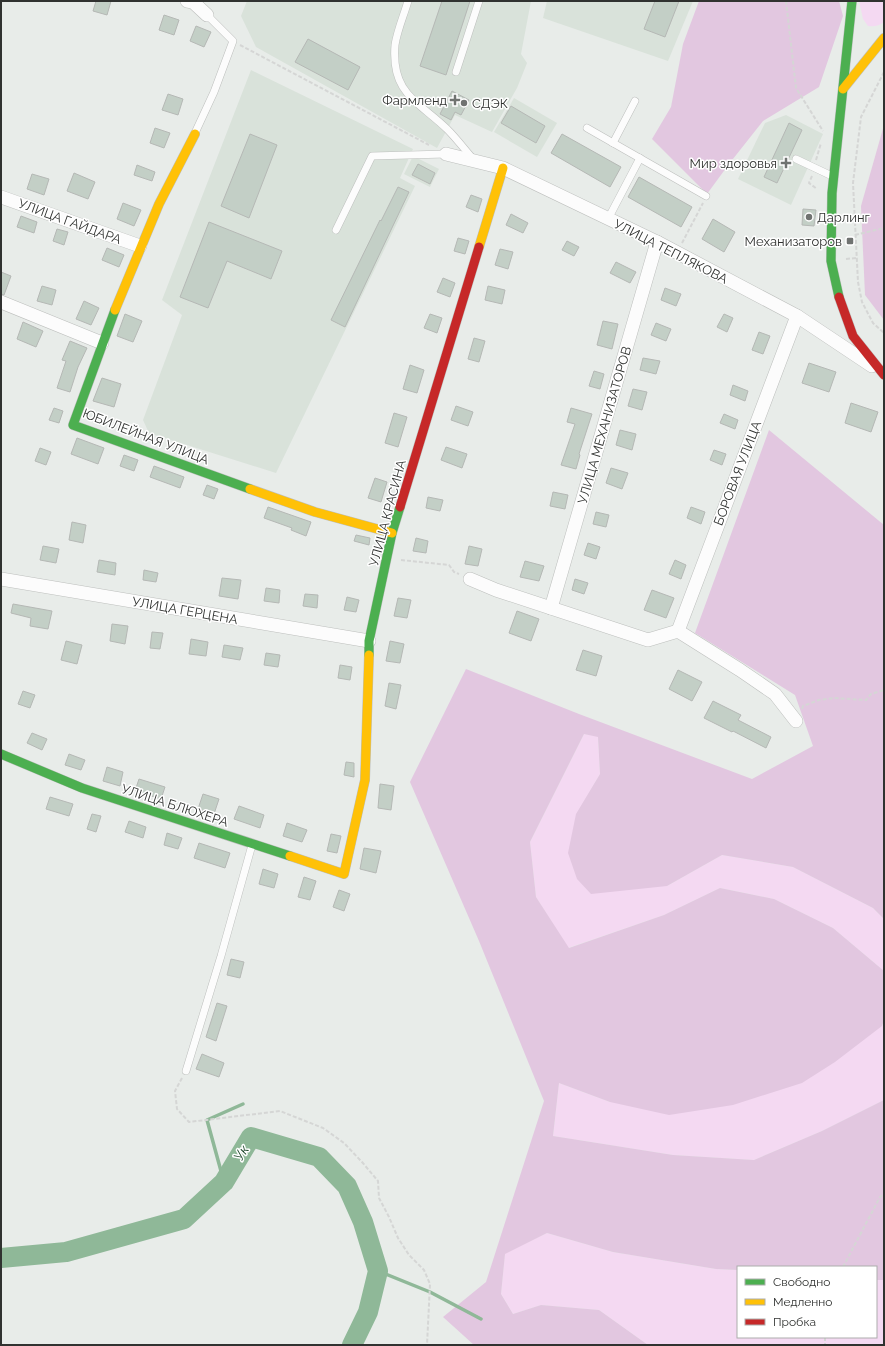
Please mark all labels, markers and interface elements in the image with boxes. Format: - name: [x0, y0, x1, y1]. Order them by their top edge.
- place label: Фармленд: [382, 93, 447, 108]
- marker: Фармленд: [450, 95, 460, 105]
- place label: СДЭК: [472, 96, 508, 111]
- marker: СДЭК: [459, 98, 469, 108]
- place label: Мир здоровья: [690, 156, 777, 171]
- marker: Мир здоровья: [780, 157, 792, 169]
- street label: УЛИЦА ГАЙДАРА: [16, 196, 124, 247]
- place label: Дарлинг: [817, 210, 870, 225]
- marker: Дарлинг: [804, 212, 814, 222]
- street label: УЛИЦА ТЕПЛЯКОВА: [611, 216, 730, 287]
- place label: Механизаторов: [745, 234, 842, 249]
- marker: Механизаторов: [845, 236, 855, 246]
- street label: УЛИЦА МЕХАНИЗАТОРОВ: [575, 344, 634, 506]
- street label: ЮБИЛЕЙНАЯ УЛИЦА: [81, 405, 211, 468]
- street label: БОРОВАЯ УЛИЦА: [711, 419, 764, 527]
- street label: УЛИЦА КРАСИНА: [366, 458, 409, 568]
- street label: УЛИЦА ГЕРЦЕНА: [131, 594, 239, 627]
- street label: УЛИЦА БЛЮХЕРА: [119, 781, 230, 830]
- water label: Ук: [230, 1142, 252, 1164]
- legend: [737, 1266, 877, 1338]
- text: Свободно: [773, 1275, 830, 1289]
- text: Медленно: [773, 1295, 832, 1309]
- text: Пробка: [773, 1315, 816, 1329]

